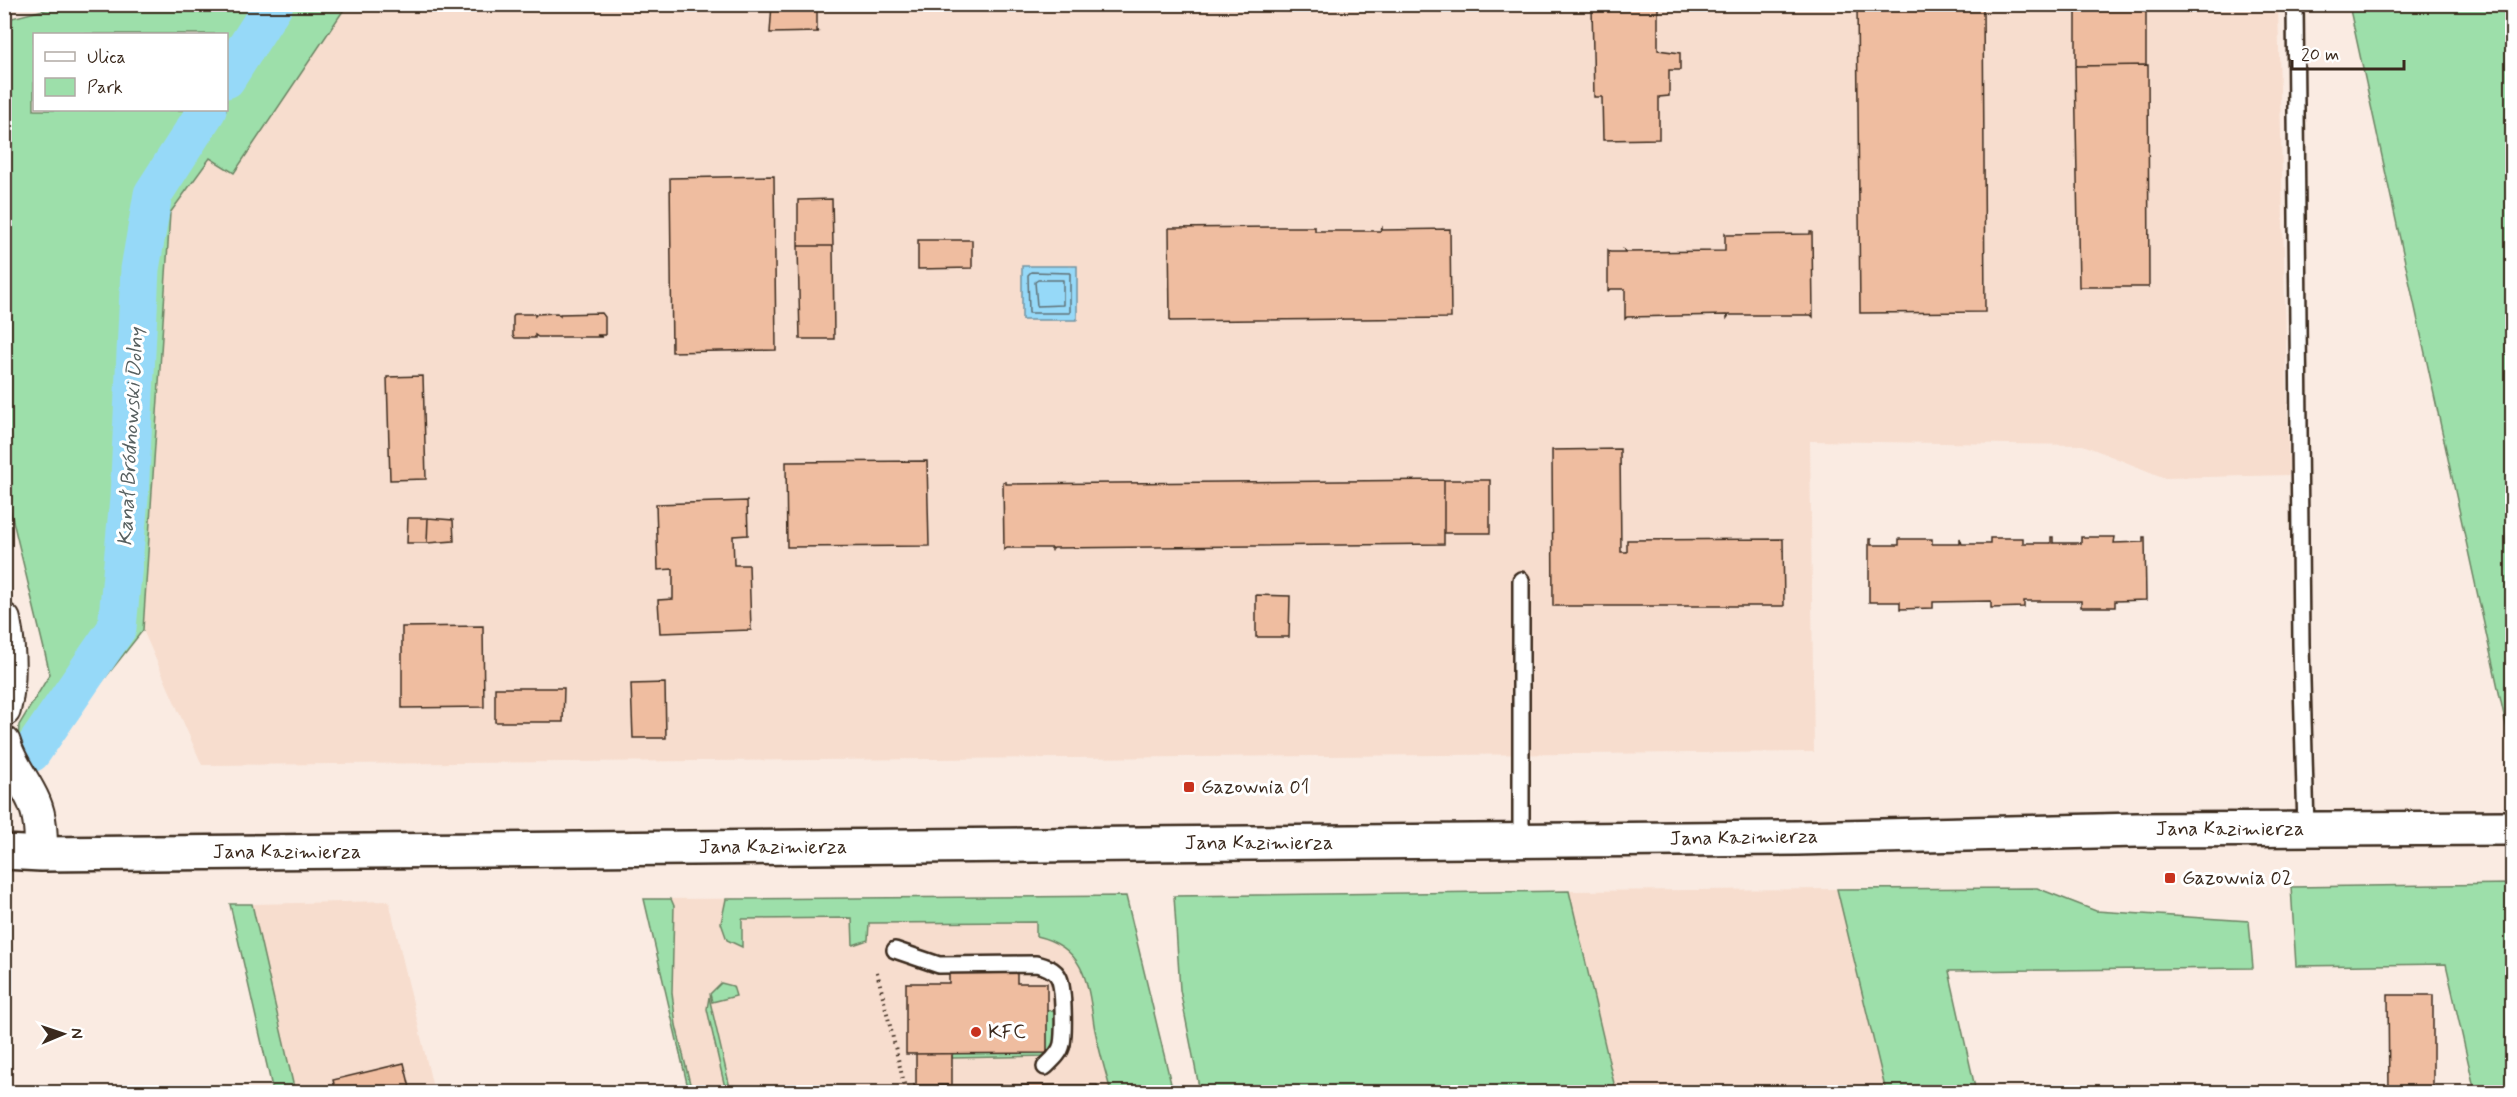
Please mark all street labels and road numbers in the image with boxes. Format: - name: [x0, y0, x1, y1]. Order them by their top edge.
- street label: Jana Kazimierza: [2156, 816, 2304, 843]
- street label: Jana Kazimierza: [1670, 823, 1818, 853]
- street label: Jana Kazimierza: [1185, 830, 1333, 857]
- street label: Jana Kazimierza: [699, 834, 847, 861]
- street label: Jana Kazimierza: [213, 839, 361, 866]

